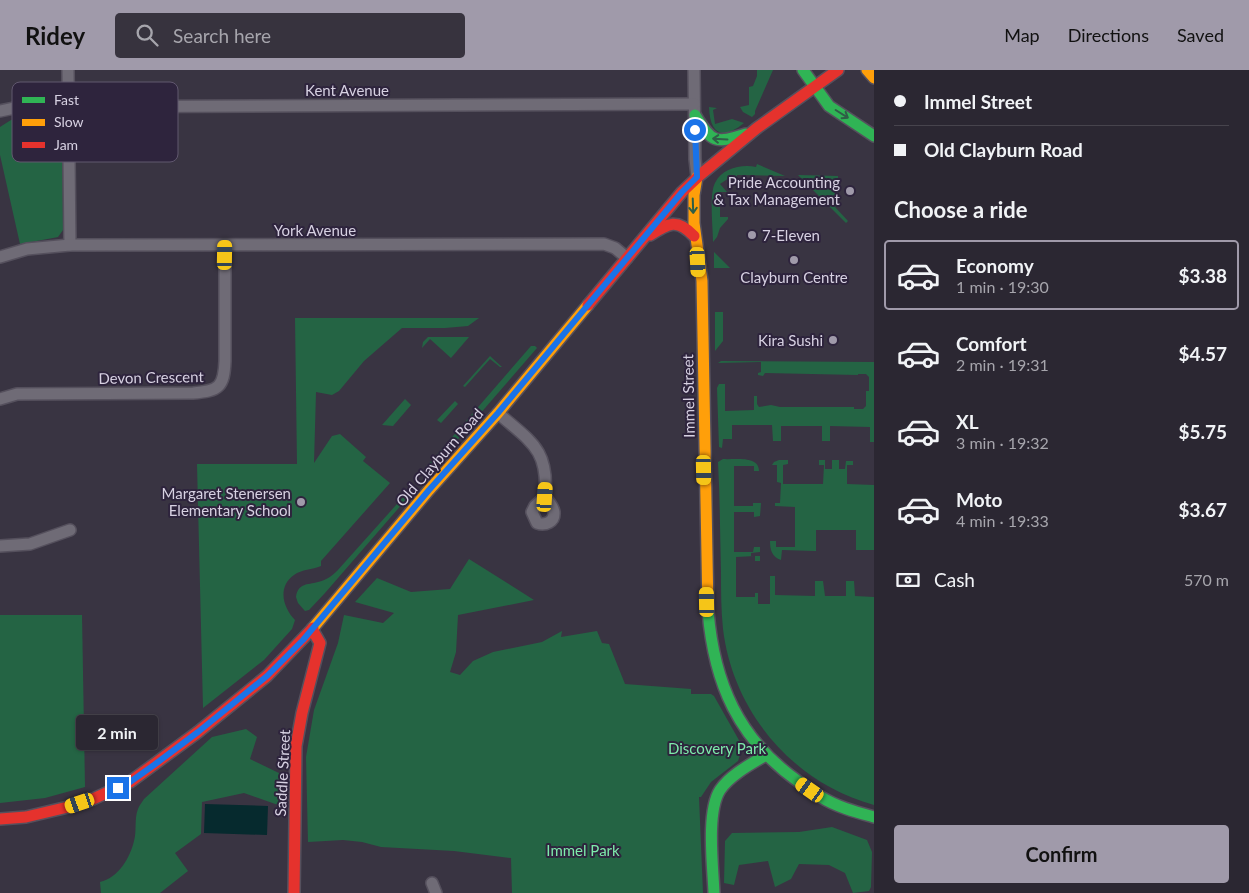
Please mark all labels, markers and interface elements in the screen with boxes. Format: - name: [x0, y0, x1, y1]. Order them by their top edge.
- search box: [115, 13, 465, 58]
- text: Ridey: [25, 21, 85, 50]
- icon: search: [133, 21, 161, 49]
- text: Search here: [173, 24, 271, 47]
- text: Map: [1004, 24, 1040, 46]
- text: Directions: [1068, 24, 1149, 46]
- text: Saved: [1177, 24, 1224, 46]
- street label: Kent Avenue: [305, 81, 389, 99]
- legend: [12, 82, 178, 162]
- text: Immel Street: [924, 90, 1032, 113]
- text: Fast: [54, 91, 79, 108]
- one-way arrow: [835, 109, 849, 119]
- text: Slow: [54, 113, 84, 130]
- route start: [684, 119, 706, 141]
- one-way arrow: [712, 134, 728, 143]
- text: Jam: [54, 136, 78, 153]
- text: Old Clayburn Road: [924, 138, 1083, 161]
- place label: Pride Accounting & Tax Management: [714, 173, 841, 208]
- marker: Pride Accounting & Tax Management: [844, 185, 856, 197]
- text: Choose a ride: [894, 196, 1028, 223]
- one-way arrow: [688, 198, 698, 214]
- street label: York Avenue: [274, 221, 356, 239]
- place label: 7-Eleven: [762, 226, 820, 244]
- marker: 7-Eleven: [746, 229, 758, 241]
- car: [217, 240, 232, 270]
- car: [689, 247, 706, 277]
- icon: car: [896, 253, 941, 298]
- marker: Clayburn Centre: [788, 254, 800, 266]
- text: Economy: [956, 254, 1034, 277]
- text: $3.38: [1178, 264, 1227, 287]
- place label: Clayburn Centre: [740, 268, 848, 286]
- text: 1 min · 19:30: [956, 277, 1049, 296]
- place label: Kira Sushi: [758, 331, 823, 349]
- icon: car: [896, 331, 941, 376]
- text: Comfort: [956, 332, 1027, 355]
- marker: Kira Sushi: [827, 334, 839, 346]
- text: $4.57: [1178, 342, 1227, 365]
- street label: Immel Street: [678, 353, 698, 438]
- text: 2 min · 19:31: [956, 355, 1049, 374]
- street label: Devon Crescent: [98, 367, 204, 387]
- street label: Old Clayburn Road: [392, 404, 486, 510]
- icon: car: [896, 409, 941, 454]
- text: XL: [956, 410, 979, 433]
- text: $5.75: [1178, 420, 1227, 443]
- text: 3 min · 19:32: [956, 433, 1049, 452]
- car: [696, 455, 711, 485]
- car: [536, 482, 553, 512]
- place label: Margaret Stenersen Elementary School: [162, 484, 291, 519]
- icon: car: [896, 487, 941, 532]
- text: Moto: [956, 488, 1002, 511]
- marker: Margaret Stenersen Elementary School: [295, 496, 307, 508]
- text: $3.67: [1178, 498, 1227, 521]
- text: 4 min · 19:33: [956, 511, 1049, 530]
- icon: cash: [894, 566, 922, 594]
- text: Cash: [934, 568, 975, 591]
- text: 570 m: [1184, 570, 1229, 589]
- car: [699, 587, 714, 617]
- callout: 2 min: [77, 716, 159, 750]
- text: 2 min: [97, 723, 137, 742]
- street label: Saddle Street: [271, 728, 293, 817]
- park label: Discovery Park: [668, 739, 766, 757]
- car: [793, 775, 826, 805]
- route end: [107, 777, 129, 799]
- car: [63, 791, 96, 815]
- button: Confirm: [894, 825, 1229, 883]
- park label: Immel Park: [546, 841, 620, 859]

